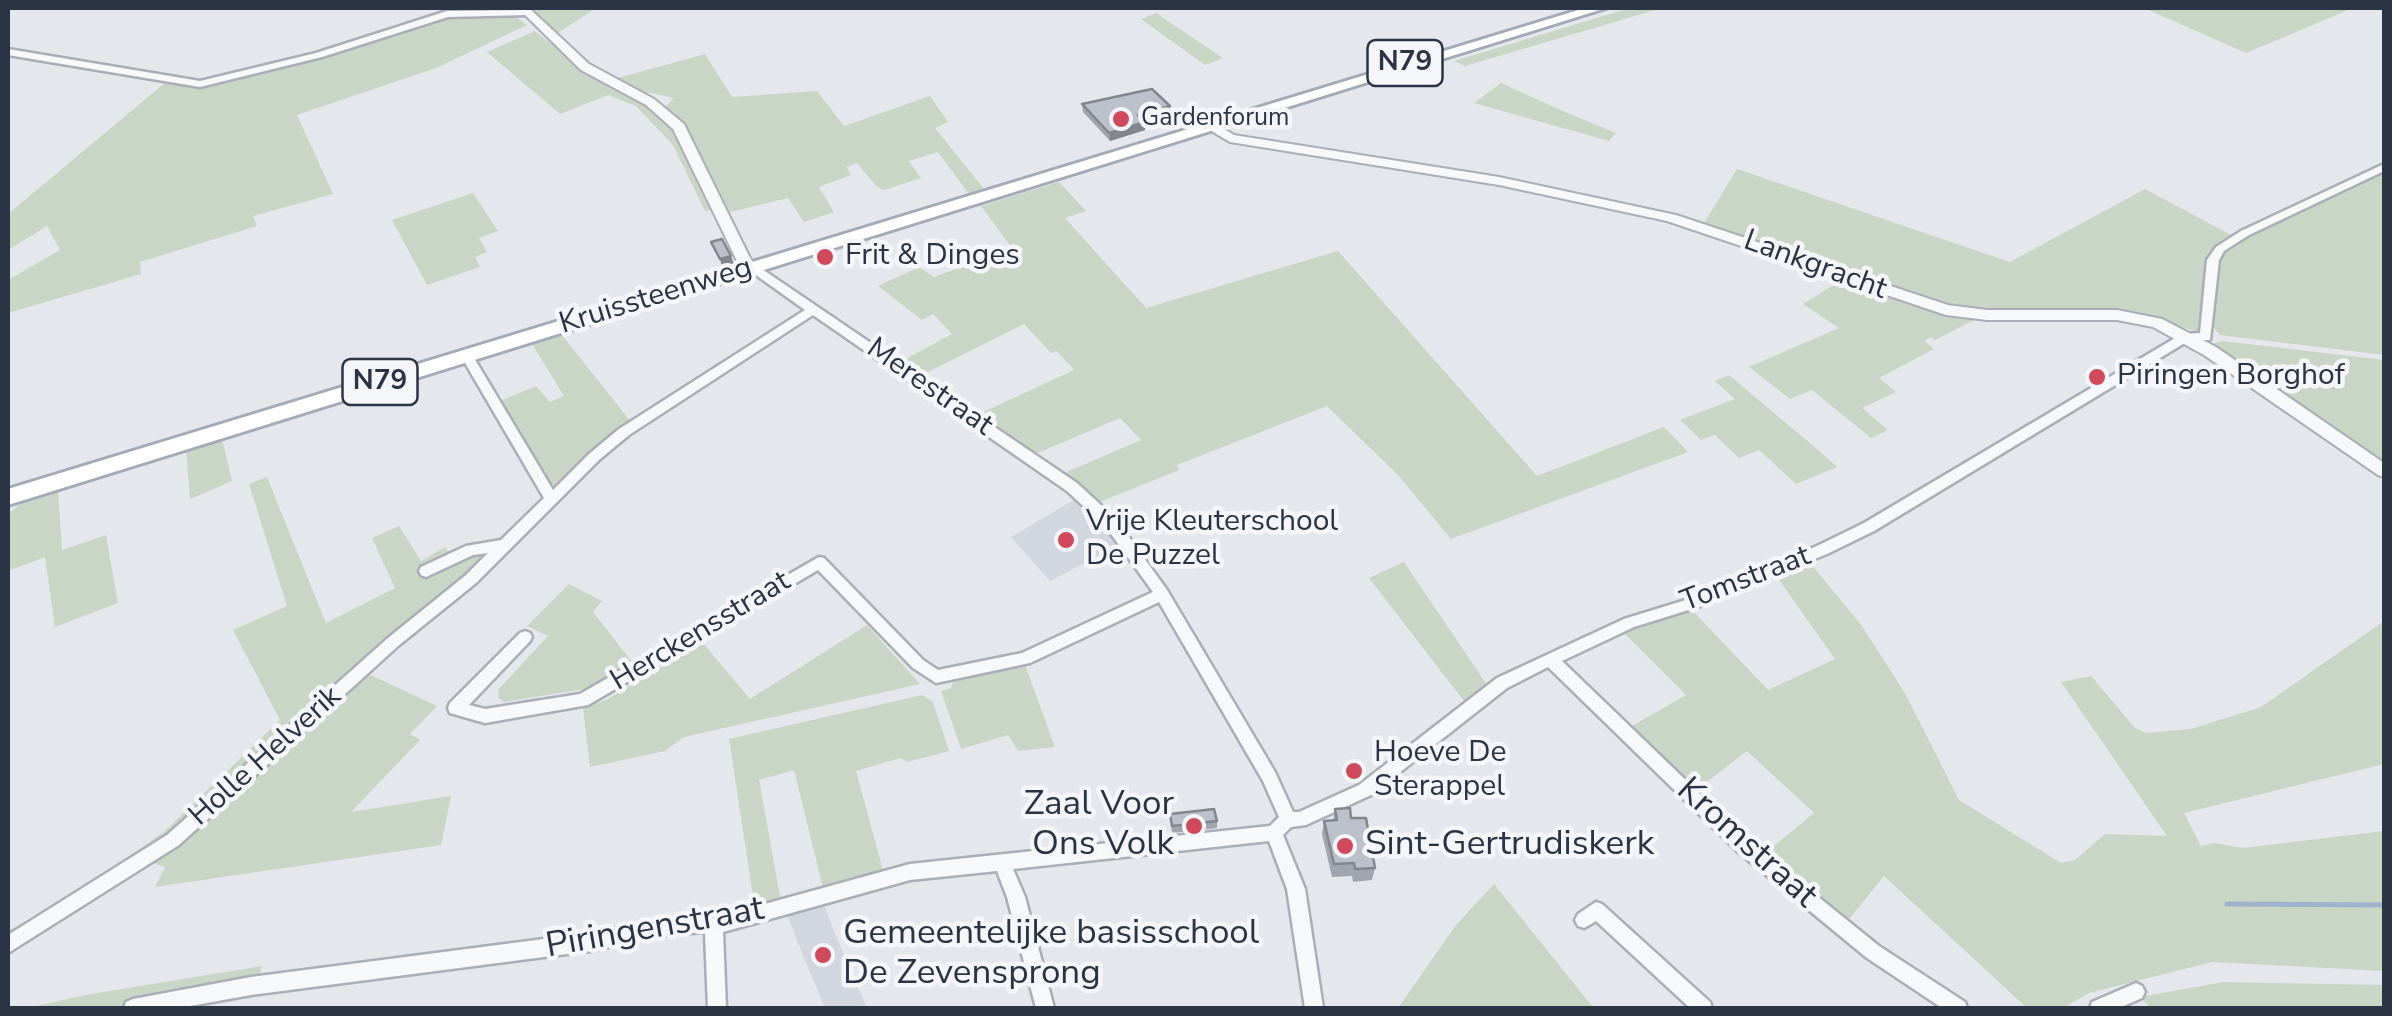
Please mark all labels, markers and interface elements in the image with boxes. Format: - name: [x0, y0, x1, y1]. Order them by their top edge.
- road number: N79: [1368, 40, 1442, 86]
- place label: Gardenforum: [1141, 104, 1290, 134]
- marker: Gardenforum: [1110, 108, 1132, 130]
- street label: Lankgracht: [1739, 224, 1891, 308]
- place label: Frit & Dinges: [845, 239, 1020, 275]
- marker: Frit & Dinges: [814, 246, 836, 268]
- street label: Kruissteenweg: [555, 251, 757, 343]
- street label: Merestraat: [859, 331, 999, 445]
- road number: N79: [342, 359, 418, 405]
- place label: Piringen Borghof: [2117, 359, 2345, 395]
- marker: Piringen Borghof: [2086, 366, 2108, 388]
- place label: Vrije Kleuterschool De Puzzel: [1086, 505, 1338, 576]
- marker: Vrije Kleuterschool De Puzzel: [1055, 529, 1077, 551]
- street label: Tomstraat: [1676, 539, 1816, 621]
- street label: Herckensstraat: [605, 564, 797, 700]
- street label: Holle Helverik: [183, 679, 349, 835]
- place label: Hoeve De Sterappel: [1374, 736, 1506, 806]
- marker: Hoeve De Sterappel: [1343, 760, 1365, 782]
- street label: Kromstraat: [1667, 770, 1825, 918]
- place label: Zaal Voor Ons Volk: [1024, 785, 1174, 867]
- marker: Zaal Voor Ons Volk: [1183, 815, 1205, 837]
- place label: Sint-Gertrudiskerk: [1365, 825, 1654, 867]
- marker: Sint-Gertrudiskerk: [1334, 835, 1356, 857]
- street label: Piringenstraat: [543, 889, 767, 969]
- place label: Gemeentelijke basisschool De Zevensprong: [843, 914, 1259, 996]
- marker: Gemeentelijke basisschool De Zevensprong: [812, 944, 834, 966]

